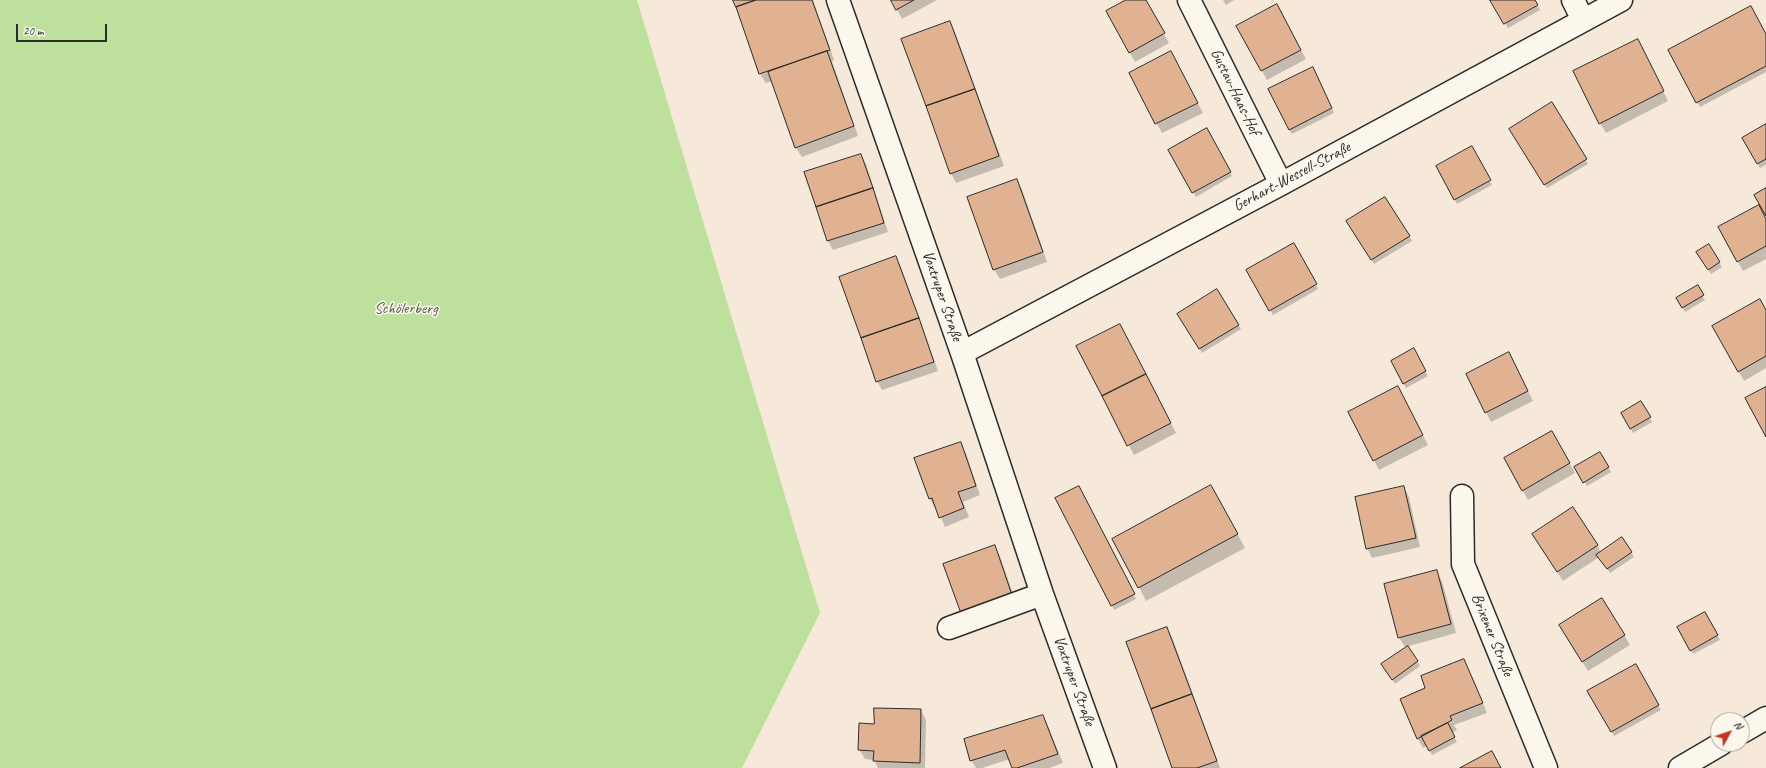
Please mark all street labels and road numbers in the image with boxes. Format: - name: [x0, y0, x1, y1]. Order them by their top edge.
- street label: Gustav-Haas-Hof: [1206, 46, 1264, 138]
- street label: Gerhart-Wessell-Straße: [1230, 138, 1354, 216]
- street label: Voxtruper Straße: [918, 248, 966, 344]
- street label: Brixener Straße: [1467, 591, 1517, 679]
- street label: Voxtruper Straße: [1049, 634, 1099, 728]

